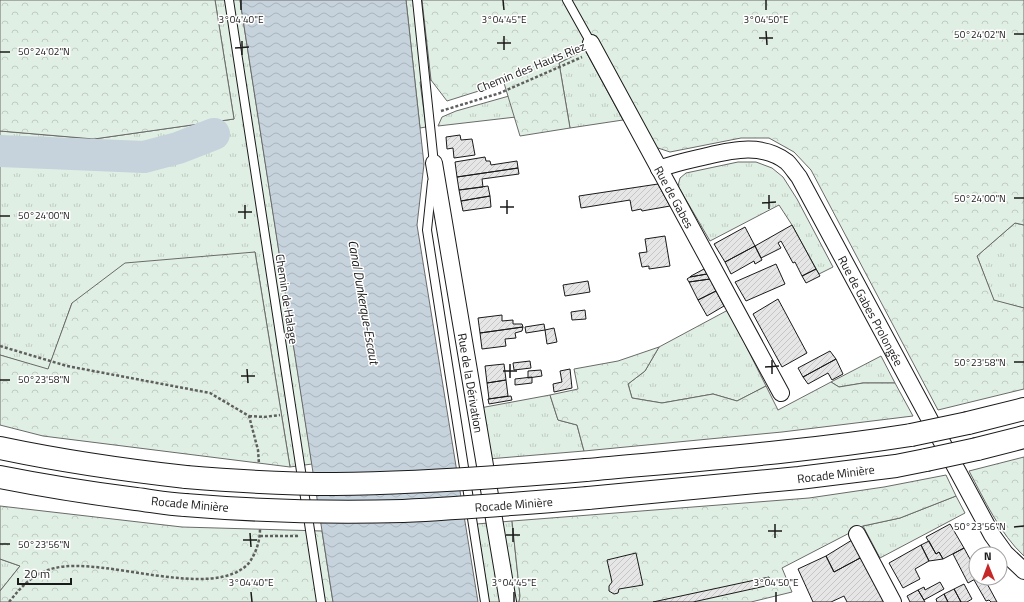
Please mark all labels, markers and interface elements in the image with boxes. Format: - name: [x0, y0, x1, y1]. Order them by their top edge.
- text: 3°04'40"E: [219, 12, 264, 27]
- text: 3°04'45"E: [482, 12, 527, 27]
- text: 3°04'50"E: [744, 12, 789, 27]
- text: 50°24'02"N: [954, 27, 1006, 42]
- street label: Chemin des Hauts Riez: [474, 36, 588, 98]
- text: 50°24'02"N: [18, 44, 70, 59]
- street label: Rue de Gabes: [650, 162, 699, 232]
- text: 50°24'00"N: [954, 191, 1006, 206]
- text: 50°24'00"N: [18, 208, 70, 223]
- water label: Canal Dunkerque-Escaut: [343, 238, 385, 367]
- street label: Rue de Gabes Prolongée: [833, 252, 909, 369]
- street label: Chemin de Halage: [271, 253, 303, 345]
- street label: Rue de la Dérivation: [453, 332, 489, 434]
- text: 50°23'58"N: [954, 355, 1006, 370]
- text: 50°23'58"N: [18, 372, 70, 387]
- street label: Rocade Minière: [796, 459, 876, 488]
- street label: Rocade Minière: [150, 491, 230, 517]
- street label: Rocade Minière: [474, 491, 553, 516]
- text: 50°23'56"N: [954, 519, 1006, 534]
- text: 50°23'56"N: [18, 537, 70, 552]
- north arrow: [968, 546, 1008, 586]
- text: N: [984, 548, 992, 564]
- scale bar: [18, 560, 71, 586]
- text: 20 m: [24, 564, 50, 583]
- text: 3°04'40"E: [229, 575, 274, 590]
- text: 3°04'45"E: [492, 575, 537, 590]
- text: 3°04'50"E: [754, 575, 799, 590]

